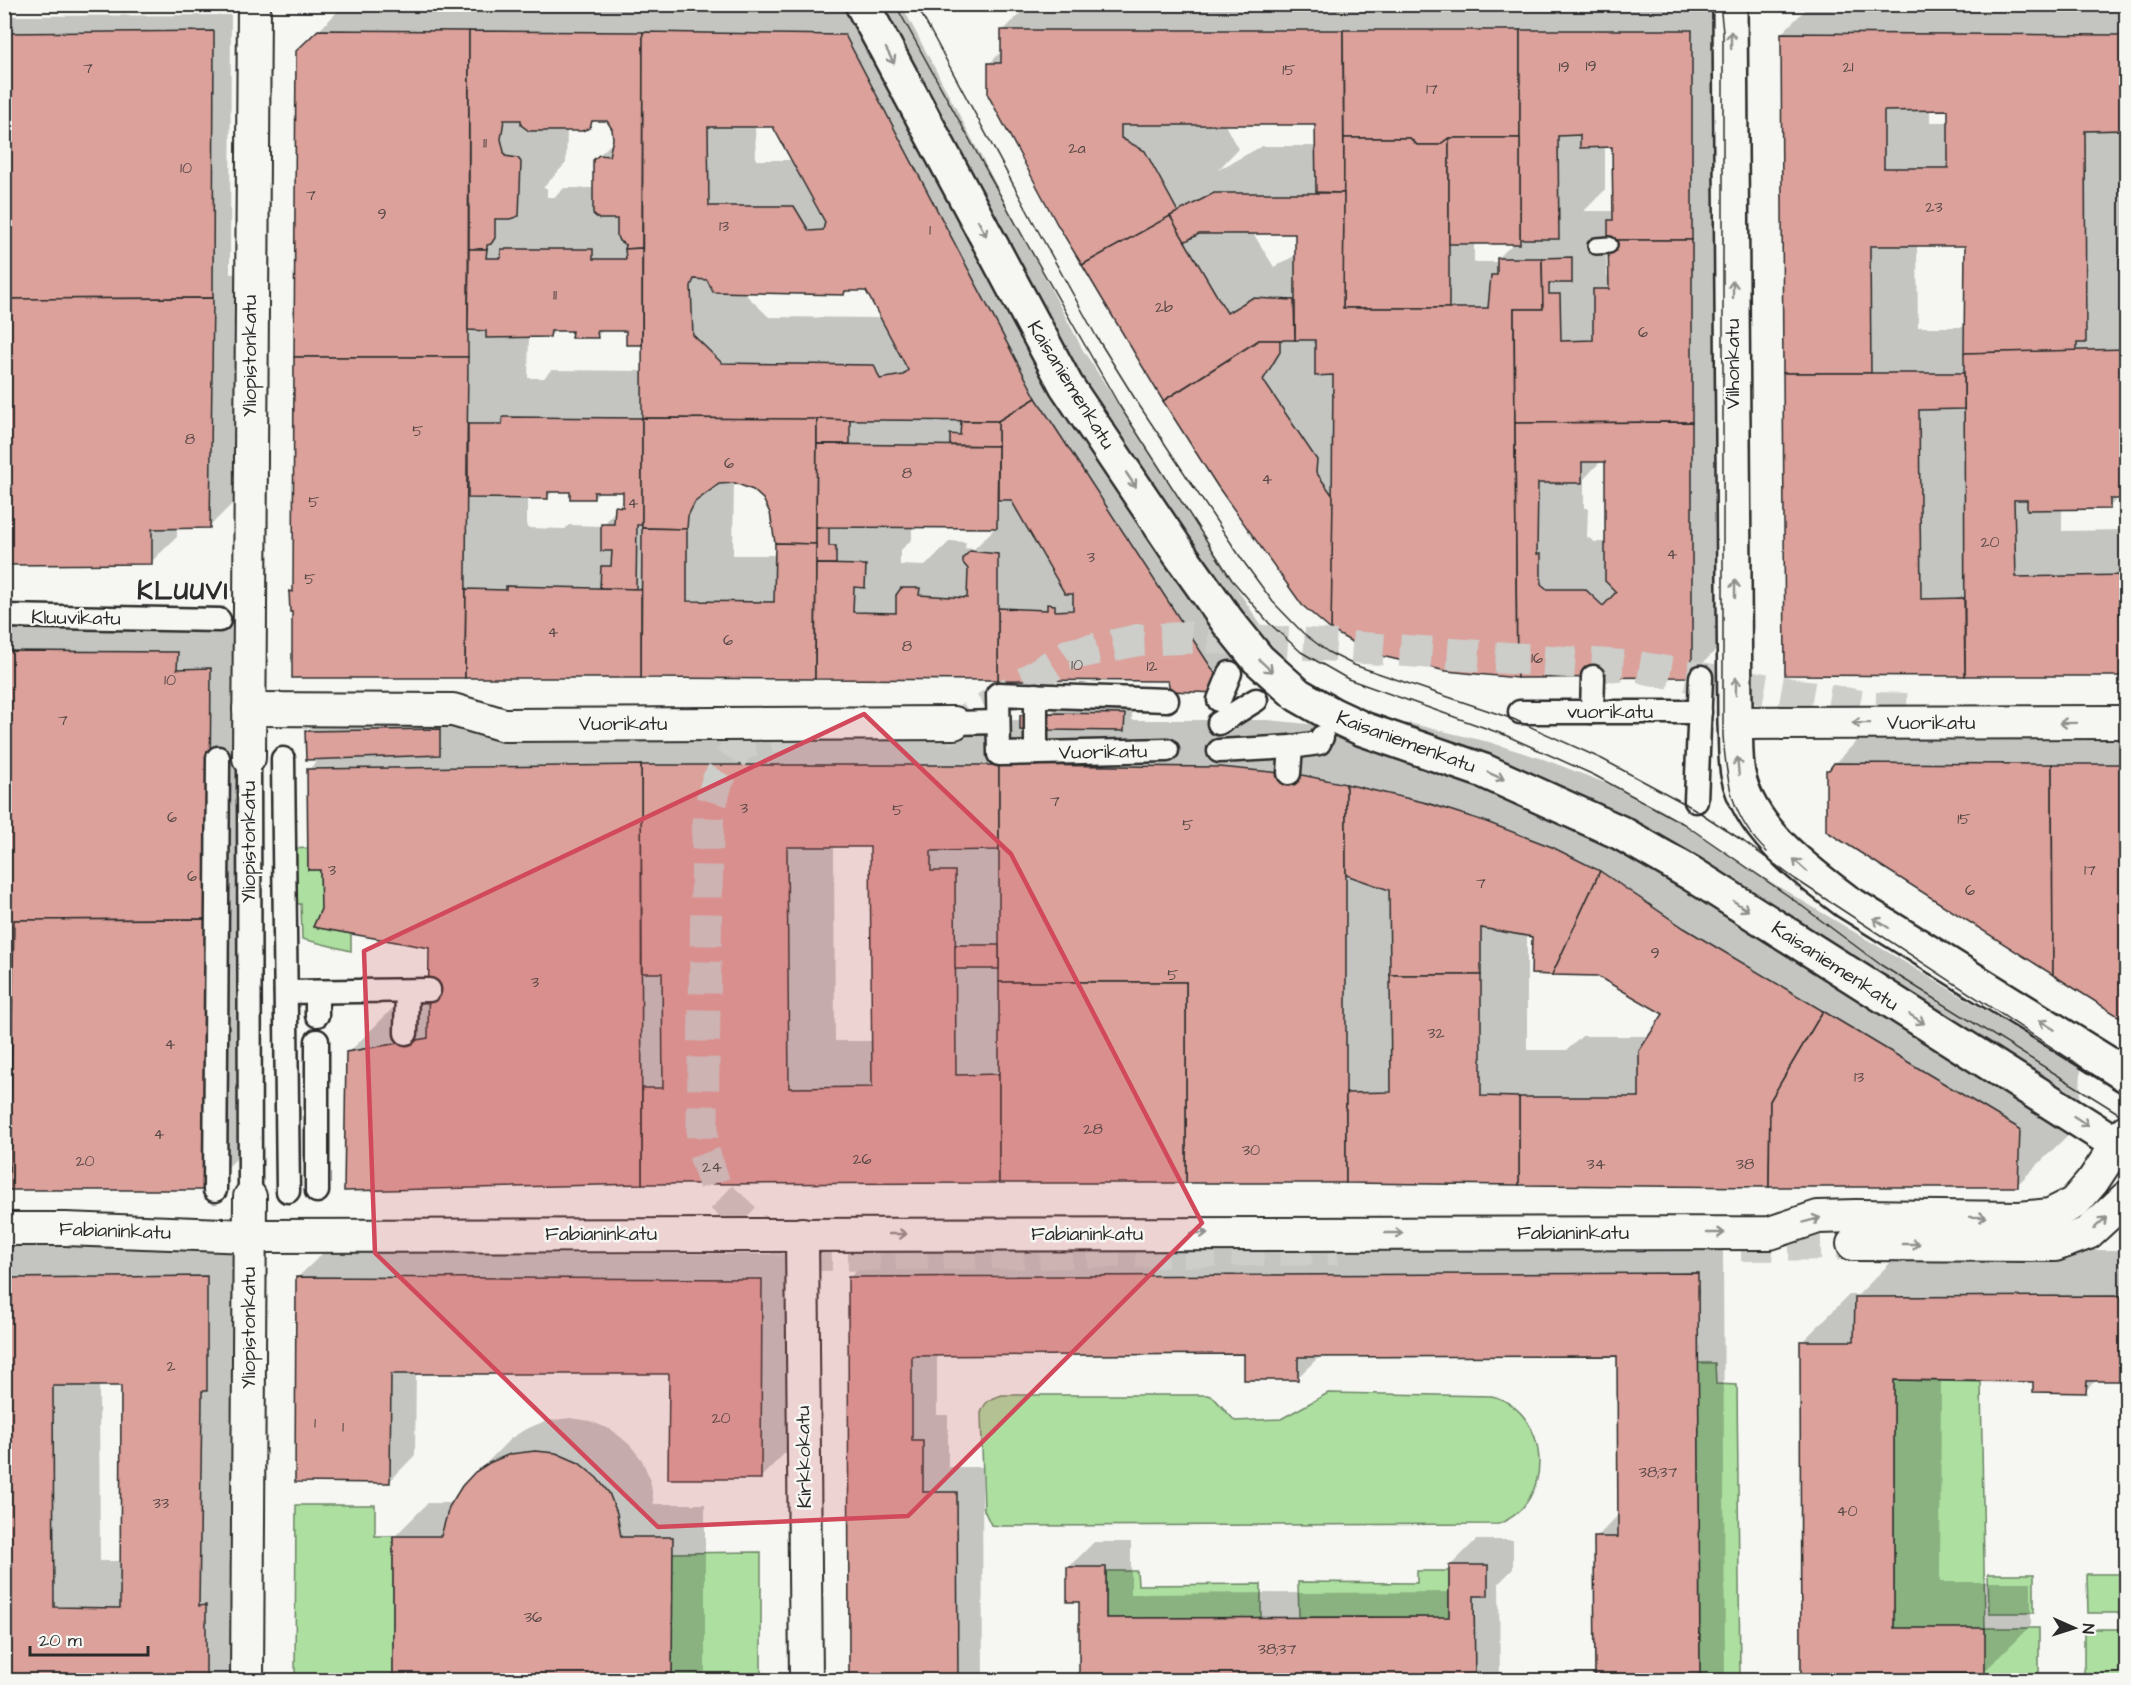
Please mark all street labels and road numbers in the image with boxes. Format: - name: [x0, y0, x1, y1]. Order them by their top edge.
- street label: Yliopistonkatu: [236, 295, 264, 417]
- street label: Kaisaniemenkatu: [1020, 315, 1122, 455]
- street label: Vilhonkatu: [1719, 319, 1747, 409]
- street label: Kluuvikatu: [31, 603, 121, 633]
- street label: vuorikatu: [1567, 698, 1653, 726]
- street label: Kaisaniemenkatu: [1332, 704, 1480, 780]
- street label: Vuorikatu: [1887, 709, 1975, 737]
- street label: Vuorikatu: [579, 710, 667, 738]
- street label: Vuorikatu: [1058, 737, 1148, 767]
- street label: Yliopistonkatu: [235, 781, 263, 903]
- street label: Kaisaniemenkatu: [1766, 914, 1904, 1018]
- street label: Fabianinkatu: [58, 1215, 172, 1247]
- street label: Fabianinkatu: [1517, 1219, 1629, 1247]
- street label: Fabianinkatu: [545, 1220, 657, 1248]
- street label: Fabianinkatu: [1031, 1220, 1143, 1248]
- street label: Yliopistonkatu: [235, 1267, 263, 1389]
- street label: Kirkkokatu: [789, 1405, 819, 1509]

